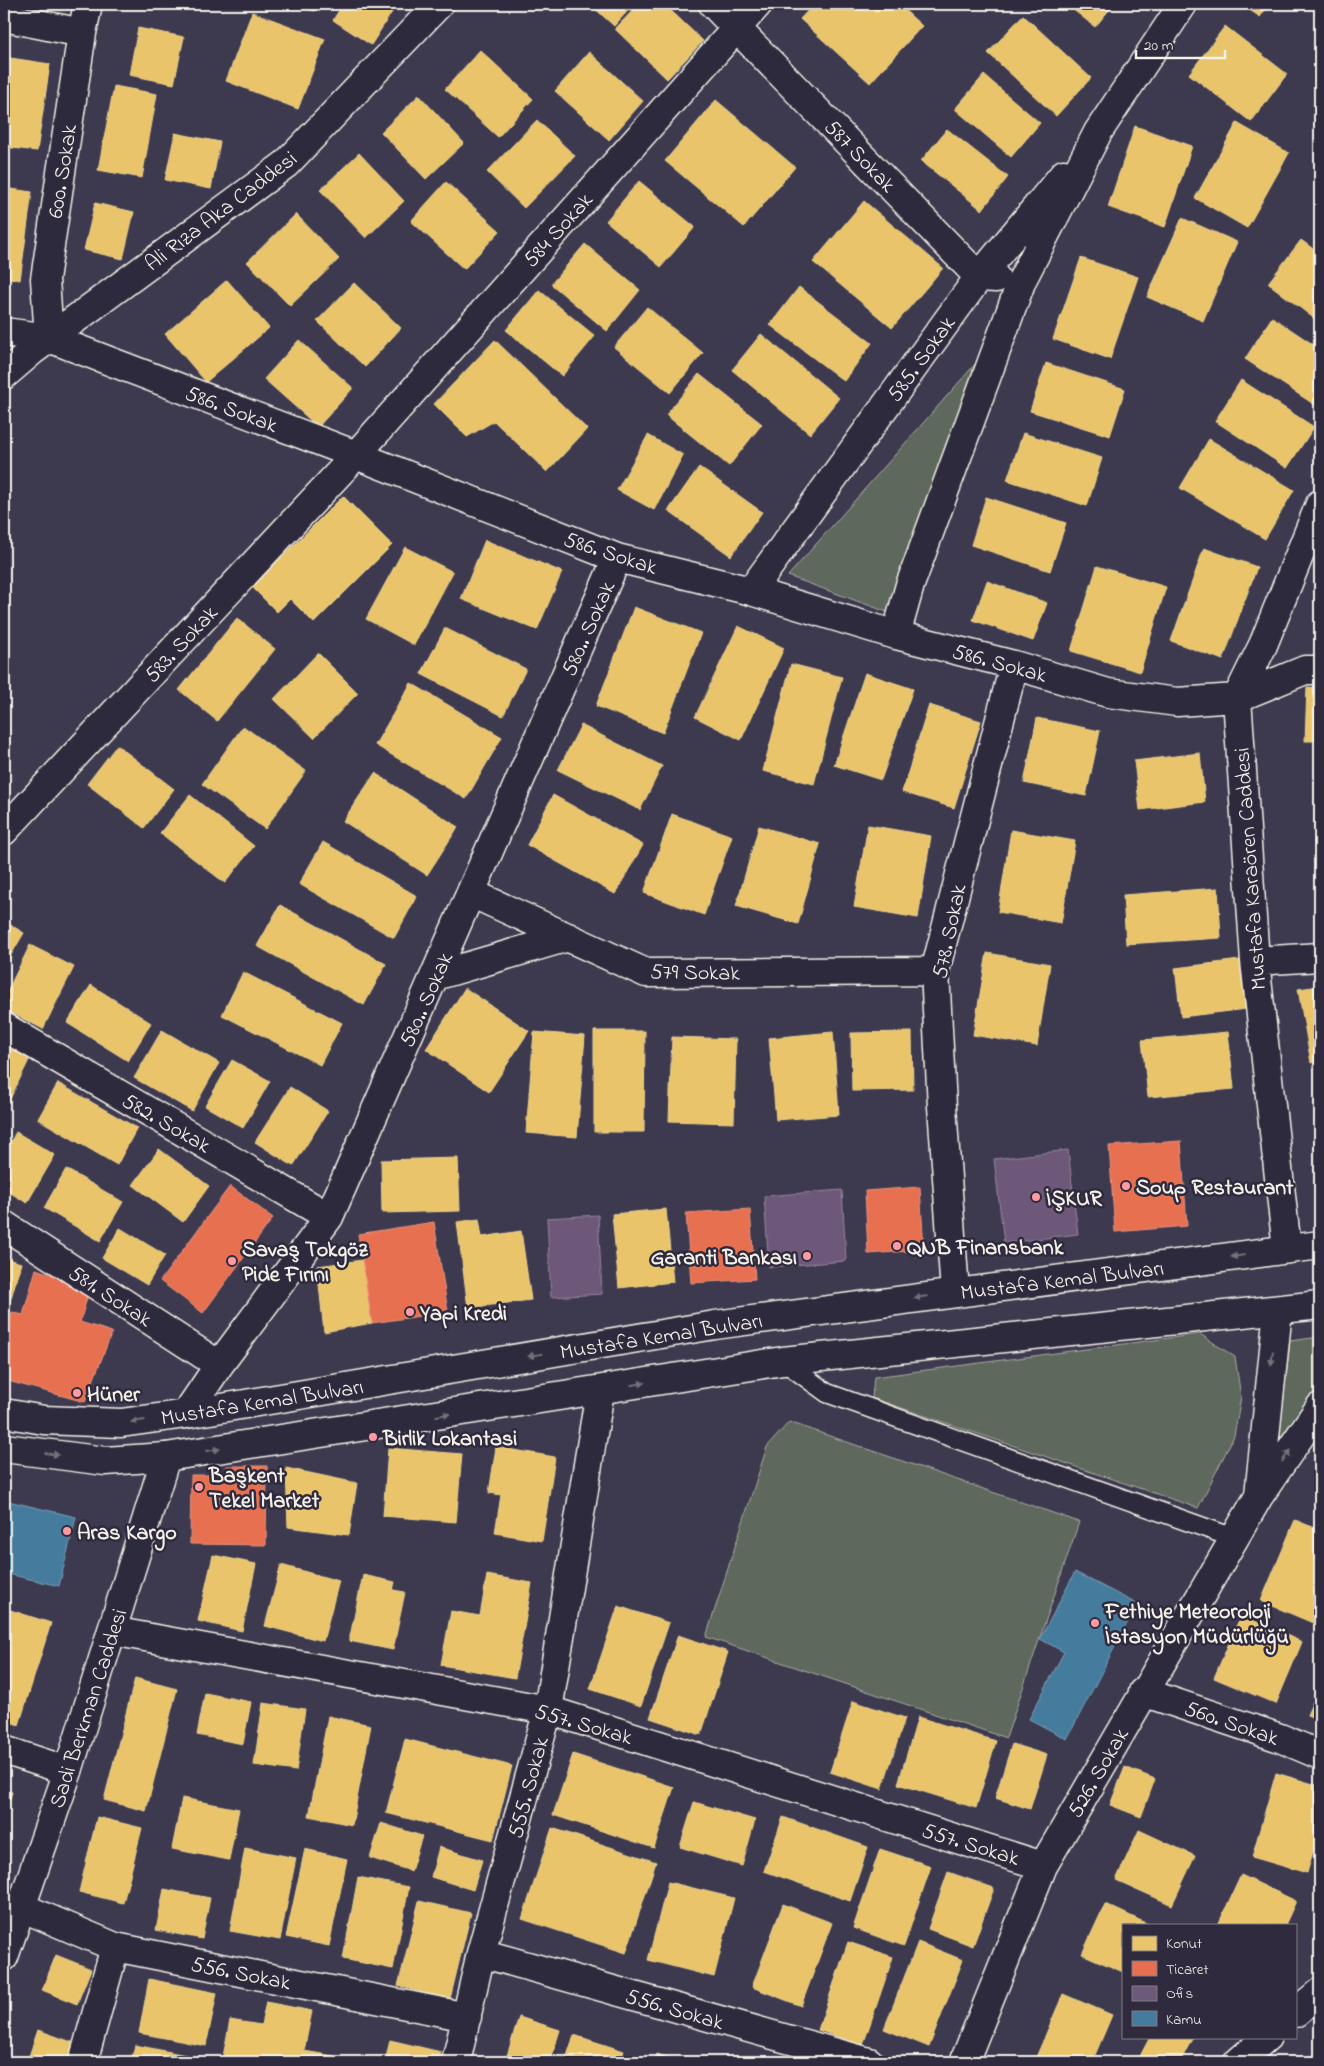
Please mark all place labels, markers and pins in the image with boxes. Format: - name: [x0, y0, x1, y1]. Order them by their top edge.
- place label: Soup Restaurant: [1136, 1173, 1294, 1205]
- marker: Soup Restaurant: [1120, 1180, 1132, 1192]
- place label: İŞKUR: [1046, 1184, 1103, 1216]
- marker: İŞKUR: [1030, 1191, 1042, 1203]
- place label: QNB Finansbank: [907, 1233, 1065, 1265]
- place label: Savaş Tokgöz Pide Fırını: [242, 1235, 369, 1292]
- marker: QNB Finansbank: [891, 1240, 903, 1252]
- place label: Garanti Bankası: [651, 1243, 797, 1275]
- marker: Garanti Bankası: [801, 1250, 813, 1262]
- marker: Savaş Tokgöz Pide Fırını: [226, 1255, 238, 1267]
- place label: Yapi Kredi: [419, 1299, 507, 1331]
- marker: Yapi Kredi: [404, 1306, 416, 1318]
- place label: Hüner: [87, 1380, 141, 1412]
- marker: Hüner: [71, 1387, 83, 1399]
- place label: Birlik Lokantasi: [382, 1424, 517, 1456]
- marker: Birlik Lokantasi: [367, 1431, 379, 1443]
- place label: Başkent Tekel Market: [208, 1461, 320, 1518]
- marker: Başkent Tekel Market: [193, 1481, 205, 1493]
- place label: Aras Kargo: [77, 1518, 177, 1551]
- marker: Aras Kargo: [61, 1525, 73, 1537]
- place label: Fethiye Meteoroloji İstasyon Müdürlüğü: [1104, 1597, 1289, 1655]
- marker: Fethiye Meteoroloji İstasyon Müdürlüğü: [1089, 1617, 1101, 1629]

